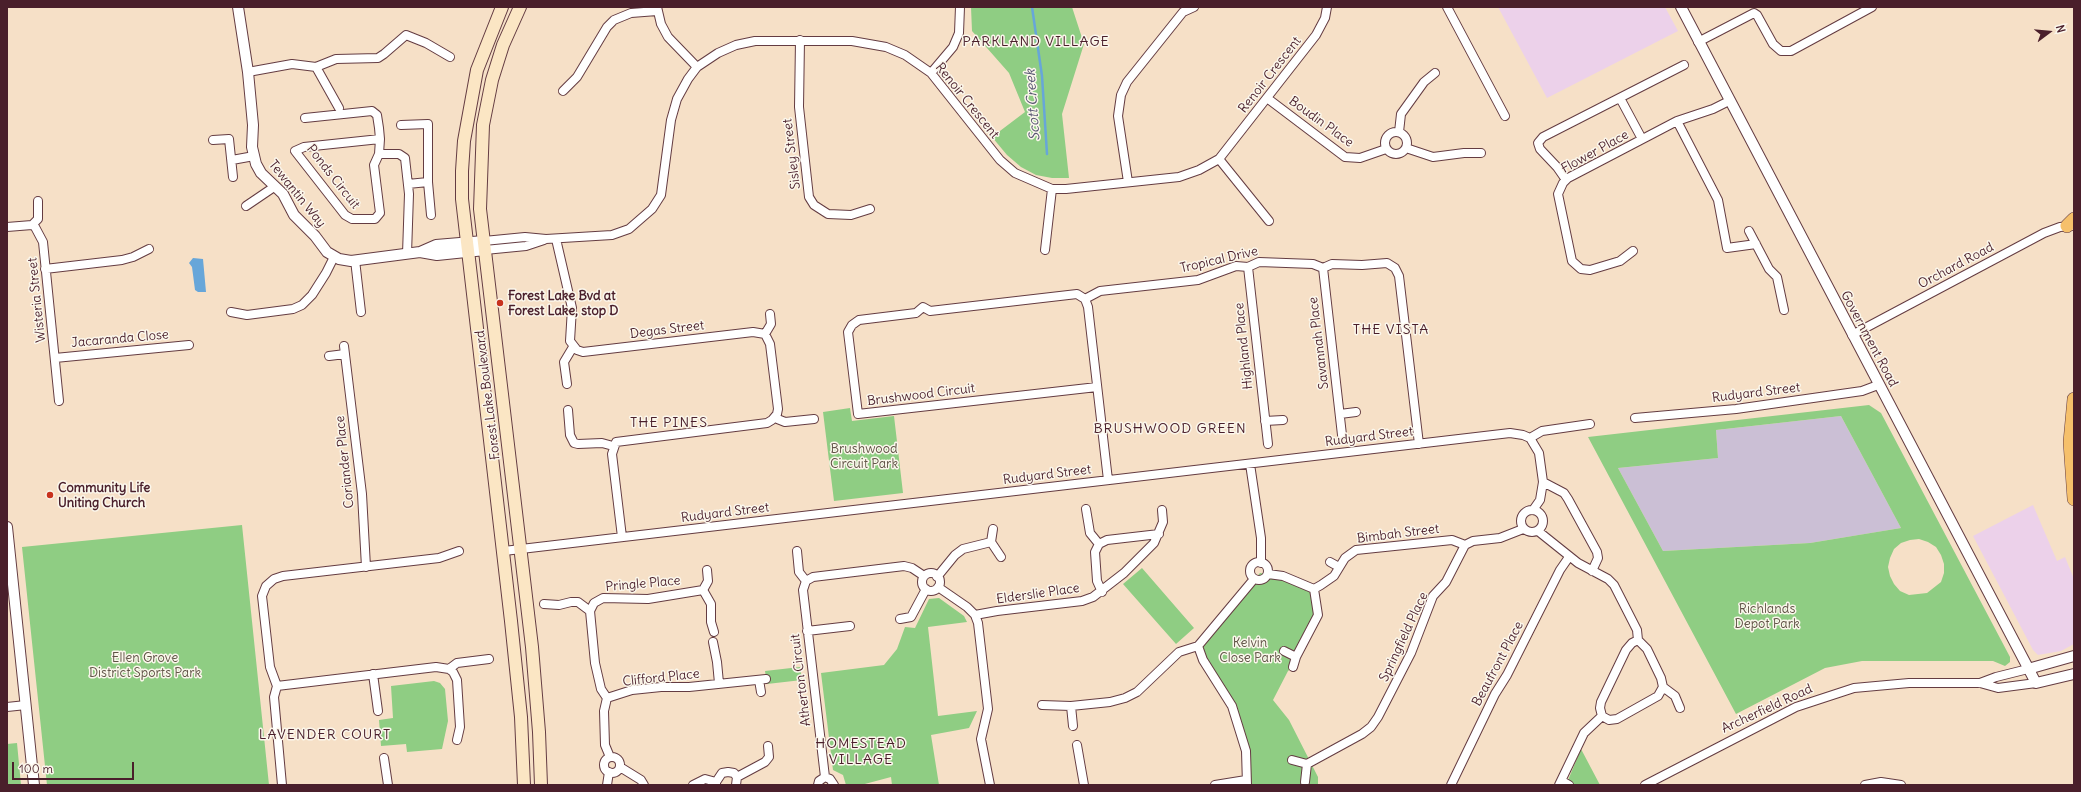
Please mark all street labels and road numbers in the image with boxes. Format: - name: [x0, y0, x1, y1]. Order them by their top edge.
- street label: Renoir Crescent: [1235, 34, 1305, 116]
- street label: Renoir Crescent: [932, 60, 1002, 142]
- street label: Boudin Place: [1286, 93, 1356, 151]
- street label: Sisley Street: [780, 118, 804, 190]
- street label: Flower Place: [1559, 127, 1631, 177]
- street label: Ponds Circuit: [303, 142, 363, 212]
- street label: Tewantin Way: [265, 157, 329, 231]
- street label: Orchard Road: [1916, 240, 1996, 292]
- street label: Tropical Drive: [1179, 243, 1259, 277]
- street label: Wisteria Street: [25, 257, 49, 343]
- street label: Government Road: [1837, 288, 1901, 390]
- street label: Savannah Place: [1306, 296, 1332, 390]
- street label: Highland Place: [1232, 302, 1256, 390]
- street label: Degas Street: [629, 318, 705, 342]
- street label: Jacaranda Close: [71, 327, 169, 351]
- street label: Forest Lake Boulevard: [472, 329, 504, 461]
- street label: Rudyard Street: [1711, 380, 1801, 406]
- street label: Brushwood Circuit: [866, 381, 976, 409]
- street label: Coriander Place: [332, 415, 358, 509]
- street label: Rudyard Street: [1324, 424, 1414, 450]
- street label: Rudyard Street: [1002, 462, 1092, 488]
- street label: Rudyard Street: [680, 500, 770, 526]
- street label: Bimbah Street: [1356, 521, 1440, 547]
- street label: Pringle Place: [605, 573, 681, 595]
- street label: Elderslie Place: [995, 580, 1081, 608]
- street label: Springfield Place: [1376, 590, 1432, 684]
- street label: Beaufront Place: [1469, 619, 1527, 709]
- street label: Atherton Circuit: [788, 633, 814, 727]
- street label: Clifford Place: [622, 666, 700, 690]
- street label: Archerfield Road: [1719, 681, 1815, 737]

